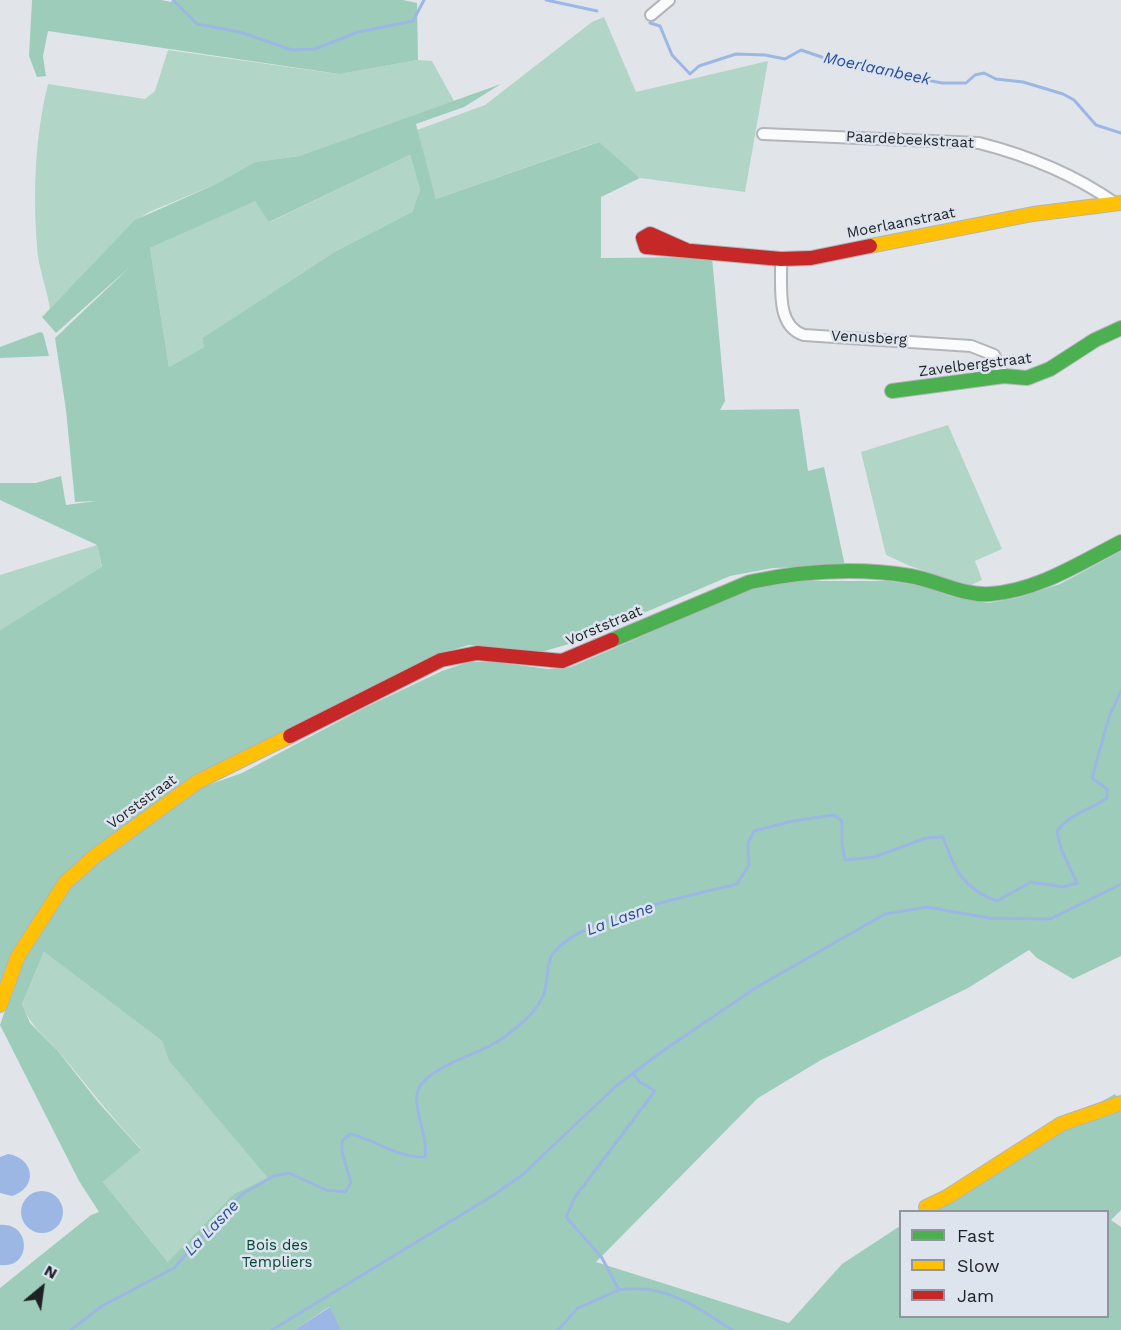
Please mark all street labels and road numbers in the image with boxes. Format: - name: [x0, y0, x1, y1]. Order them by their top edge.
- street label: Paardebeekstraat: [846, 128, 974, 152]
- street label: Moerlaanstraat: [845, 204, 957, 242]
- street label: Venusberg: [831, 327, 907, 349]
- street label: Zavelbergstraat: [918, 349, 1032, 381]
- street label: Vorststraat: [563, 602, 645, 650]
- street label: Vorststraat: [104, 771, 180, 833]

